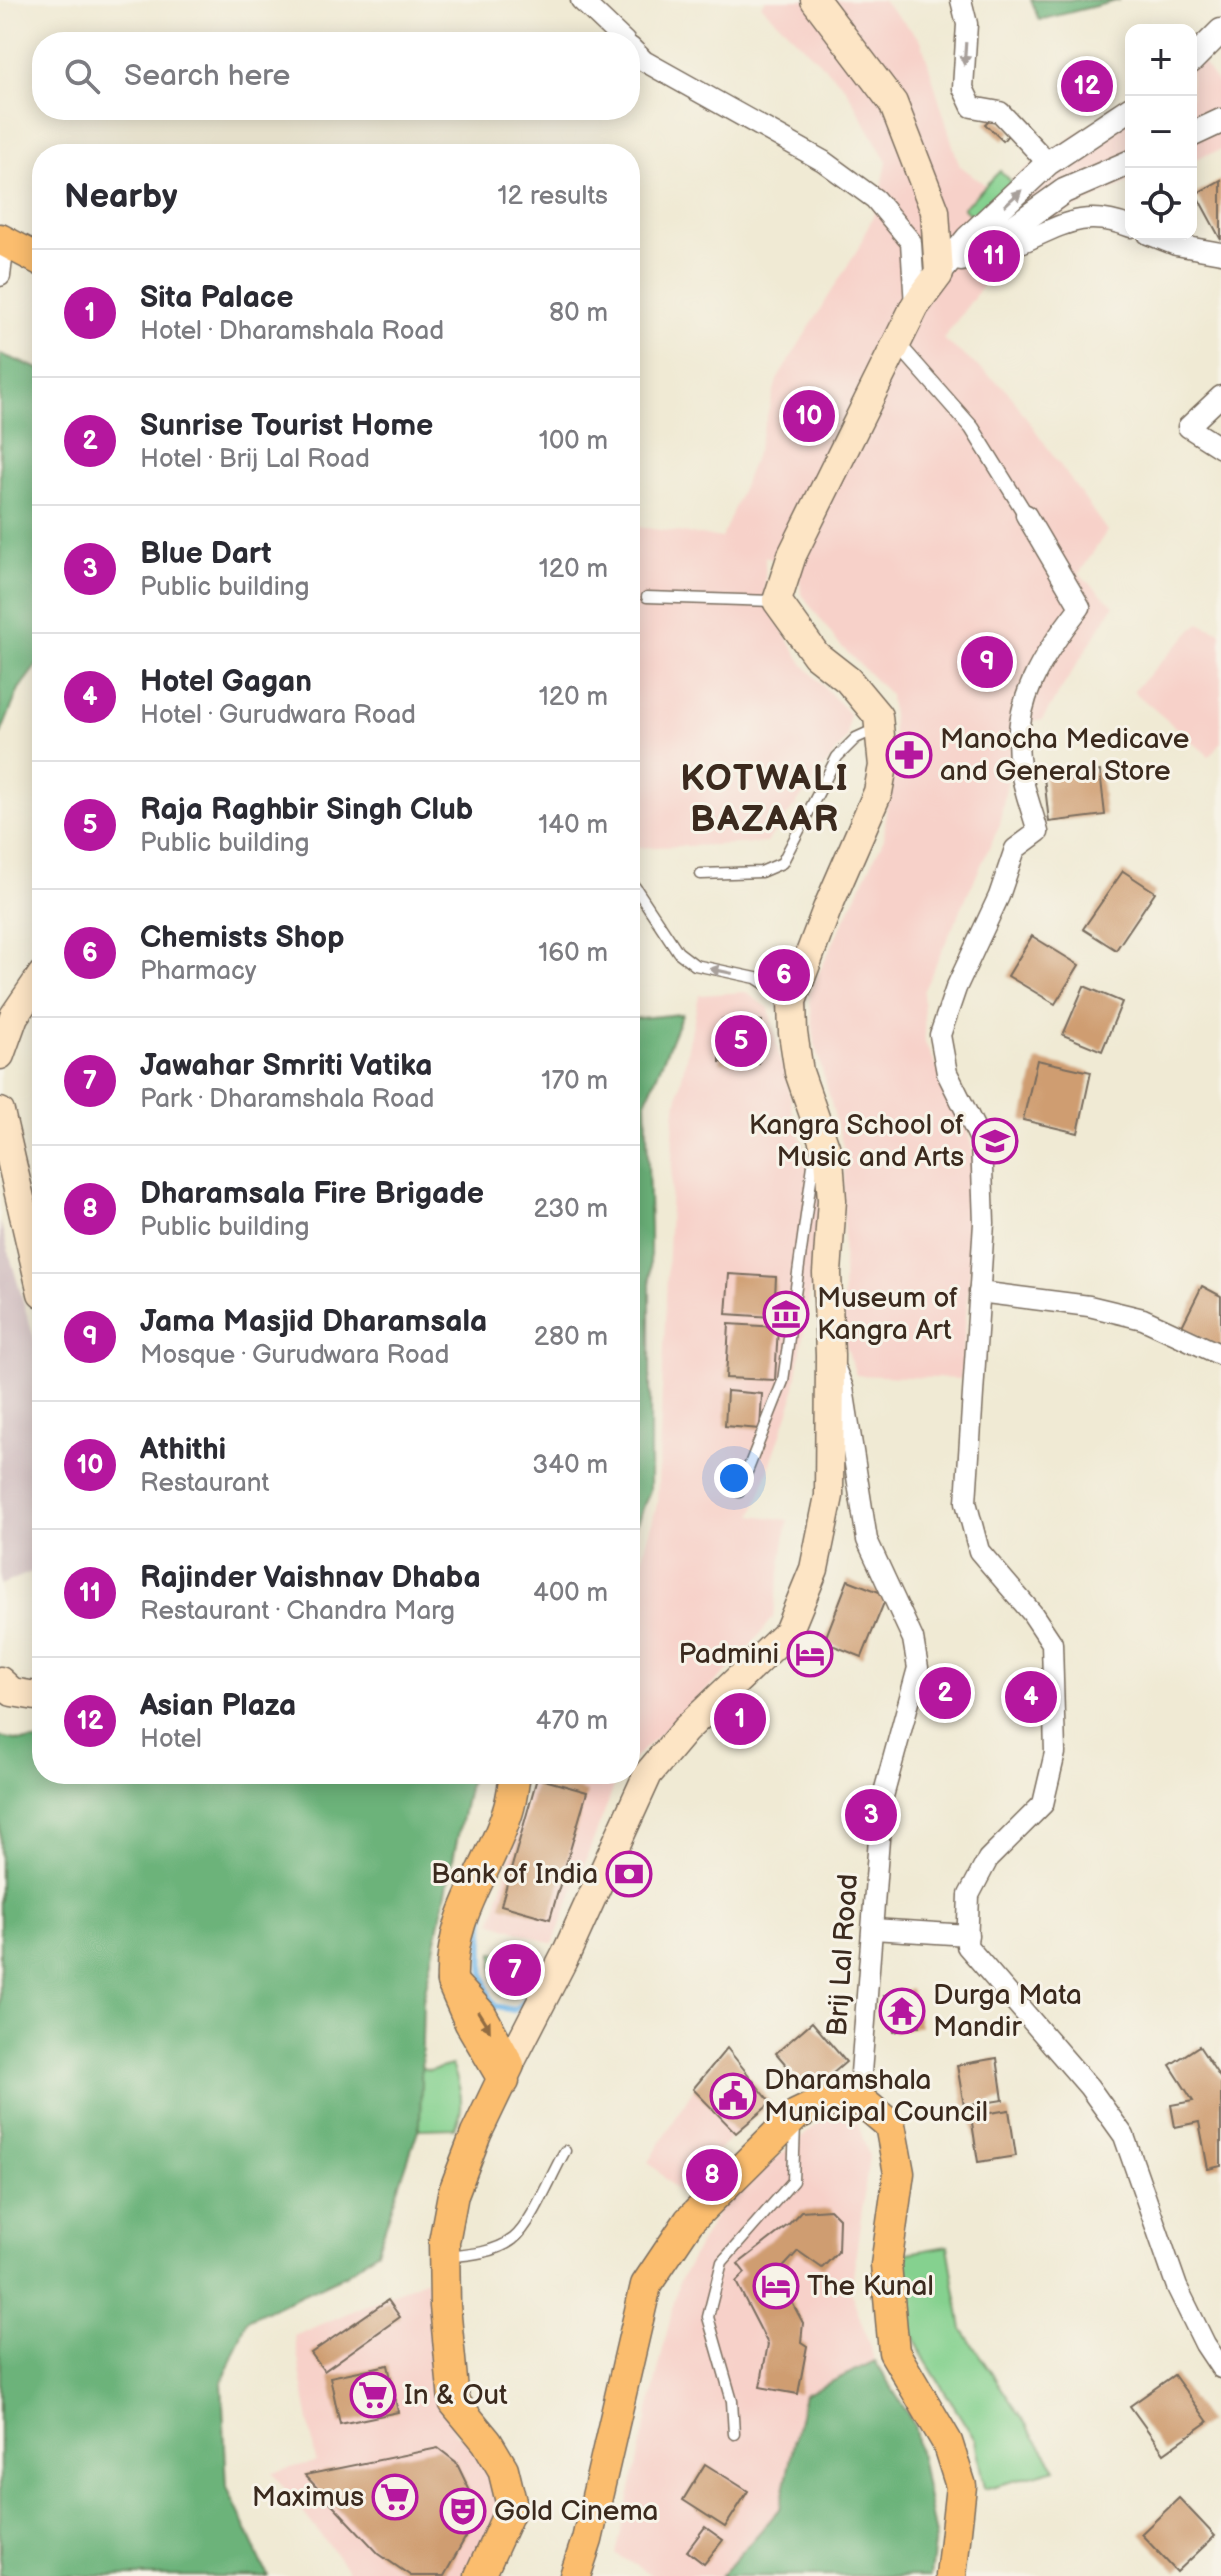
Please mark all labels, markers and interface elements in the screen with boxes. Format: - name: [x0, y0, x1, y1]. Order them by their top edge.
- map controls: [1125, 24, 1197, 240]
- button: +: [1125, 24, 1197, 96]
- search box: [32, 32, 640, 120]
- one-way arrow: [958, 42, 971, 67]
- icon: search: [60, 54, 104, 98]
- pin: 12: [1061, 56, 1113, 116]
- text: Search here: [124, 58, 290, 94]
- button: −: [1125, 96, 1197, 168]
- button: locate: [1125, 168, 1197, 240]
- text: Nearby: [64, 176, 178, 217]
- text: 12 results: [498, 181, 608, 212]
- one-way arrow: [1003, 189, 1022, 207]
- pin: 11: [968, 226, 1020, 286]
- text: Sita Palace: [140, 280, 294, 316]
- text: 1: [85, 298, 95, 329]
- text: 80 m: [549, 298, 608, 329]
- text: Hotel · Dharamshala Road: [140, 316, 444, 347]
- pin: 10: [783, 386, 835, 446]
- text: Sunrise Tourist Home: [140, 408, 433, 444]
- text: 2: [82, 426, 98, 457]
- text: 100 m: [539, 426, 608, 457]
- text: Hotel · Brij Lal Road: [140, 444, 370, 475]
- text: Blue Dart: [140, 536, 271, 572]
- text: 3: [82, 554, 98, 585]
- text: 120 m: [539, 554, 608, 585]
- text: Public building: [140, 572, 309, 603]
- pin: 9: [961, 632, 1013, 692]
- text: Hotel Gagan: [140, 664, 312, 700]
- text: 4: [82, 682, 98, 713]
- text: 120 m: [539, 682, 608, 713]
- text: Hotel · Gurudwara Road: [140, 700, 416, 731]
- place label: Manocha Medicave and General Store: [940, 723, 1189, 788]
- pharmacy icon: Manocha Medicave and General Store: [885, 731, 933, 779]
- district label: KOTWALI BAZAAR: [680, 758, 850, 842]
- text: Raja Raghbir Singh Club: [140, 792, 473, 828]
- text: 5: [82, 810, 98, 841]
- text: 140 m: [538, 810, 608, 841]
- text: Public building: [140, 828, 309, 859]
- text: Chemists Shop: [140, 920, 344, 956]
- text: 6: [82, 938, 98, 969]
- text: 160 m: [538, 938, 608, 969]
- pin: 6: [758, 945, 810, 1005]
- text: Pharmacy: [140, 956, 256, 987]
- one-way arrow: [709, 964, 734, 977]
- pin: 5: [715, 1011, 767, 1071]
- text: Jawahar Smriti Vatika: [140, 1048, 433, 1084]
- text: 7: [83, 1066, 97, 1097]
- text: 170 m: [541, 1066, 608, 1097]
- text: Park · Dharamshala Road: [140, 1084, 434, 1115]
- place label: Kangra School of Music and Arts: [749, 1109, 964, 1174]
- school or university icon: Kangra School of Music and Arts: [971, 1117, 1019, 1165]
- text: Dharamsala Fire Brigade: [140, 1176, 484, 1212]
- text: 8: [82, 1194, 98, 1225]
- text: 230 m: [533, 1194, 608, 1225]
- text: Public building: [140, 1212, 309, 1243]
- place label: Museum of Kangra Art: [817, 1282, 958, 1347]
- museum icon: Museum of Kangra Art: [762, 1290, 810, 1338]
- text: Jama Masjid Dharamsala: [140, 1304, 487, 1340]
- text: 9: [82, 1322, 98, 1353]
- text: 280 m: [534, 1322, 608, 1353]
- text: Mosque · Gurudwara Road: [140, 1340, 449, 1371]
- text: Athithi: [140, 1432, 226, 1468]
- text: 10: [76, 1450, 104, 1481]
- text: 340 m: [532, 1450, 608, 1481]
- your location: [714, 1458, 754, 1498]
- text: Restaurant: [140, 1468, 269, 1499]
- text: Rajinder Vaishnav Dhaba: [140, 1560, 481, 1596]
- text: 11: [79, 1578, 101, 1609]
- text: 400 m: [533, 1578, 608, 1609]
- text: Restaurant · Chandra Marg: [140, 1596, 455, 1627]
- hotel icon: Padmini: [786, 1630, 834, 1678]
- place label: Padmini: [679, 1638, 779, 1671]
- pin: 2: [919, 1663, 971, 1723]
- pin: 4: [1005, 1667, 1057, 1727]
- text: Asian Plaza: [140, 1688, 296, 1724]
- pin: 1: [714, 1689, 766, 1749]
- text: 12: [77, 1706, 103, 1737]
- text: 470 m: [536, 1706, 608, 1737]
- text: Hotel: [140, 1724, 202, 1755]
- pin: 3: [845, 1785, 897, 1845]
- bank icon: Bank of India: [605, 1850, 653, 1898]
- place label: Bank of India: [431, 1858, 598, 1891]
- street label: Brij Lal Road: [821, 1873, 865, 2037]
- pin: 7: [489, 1940, 541, 2000]
- place label: Durga Mata Mandir: [933, 1979, 1082, 2044]
- temple icon: Durga Mata Mandir: [878, 1987, 926, 2035]
- one-way arrow: [476, 2010, 491, 2031]
- place label: Dharamshala Municipal Council: [764, 2064, 988, 2129]
- public building icon: Dharamshala Municipal Council: [709, 2072, 757, 2120]
- pin: 8: [686, 2145, 738, 2205]
- hotel icon: The Kunal: [752, 2262, 800, 2310]
- place label: The Kunal: [807, 2270, 934, 2303]
- supermarket icon: In & Out: [349, 2371, 397, 2419]
- place label: In & Out: [404, 2379, 508, 2412]
- supermarket icon: Maximus: [371, 2473, 419, 2521]
- place label: Maximus: [252, 2481, 364, 2514]
- theatre icon: Gold Cinema: [439, 2487, 487, 2535]
- place label: Gold Cinema: [494, 2495, 658, 2528]

